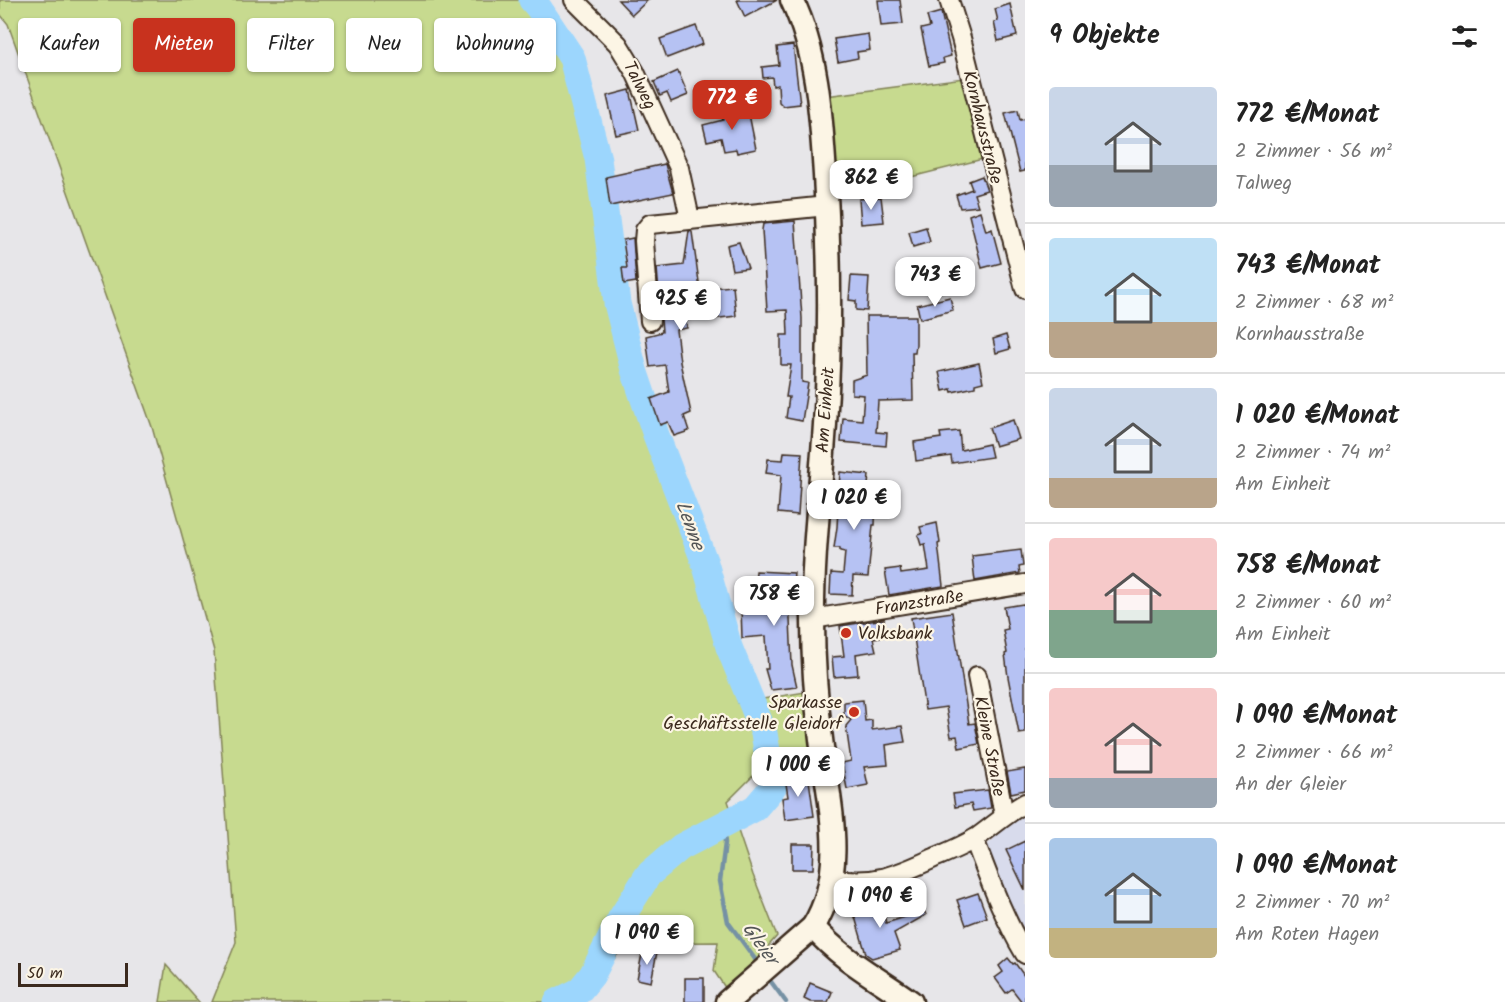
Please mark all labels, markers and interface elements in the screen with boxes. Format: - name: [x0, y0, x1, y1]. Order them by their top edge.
- text: 9 Objekte: [1049, 15, 1160, 57]
- chip: Kaufen: [18, 18, 121, 72]
- chip: Mieten: [133, 18, 235, 72]
- chip: Filter: [247, 18, 334, 72]
- chip: Neu: [346, 18, 422, 72]
- chip: Wohnung: [434, 18, 556, 72]
- icon: filters: [1448, 20, 1481, 53]
- street label: Talweg: [614, 56, 663, 115]
- street label: Kornhausstraße: [953, 67, 1010, 187]
- pin: 772 €: [690, 80, 774, 131]
- text: 772 €: [707, 83, 757, 115]
- text: 772 €/Monat: [1235, 94, 1379, 136]
- icon: home: [1097, 111, 1169, 183]
- text: 2 Zimmer · 56 m²: [1235, 136, 1392, 168]
- pin: 862 €: [829, 160, 913, 211]
- text: 862 €: [844, 163, 898, 195]
- text: Talweg: [1235, 168, 1292, 200]
- text: 743 €/Monat: [1235, 245, 1380, 287]
- pin: 743 €: [893, 257, 977, 308]
- text: 743 €: [909, 260, 961, 292]
- icon: home: [1097, 262, 1169, 334]
- pin: 925 €: [639, 281, 723, 332]
- text: 925 €: [655, 284, 707, 316]
- text: 2 Zimmer · 68 m²: [1235, 287, 1393, 319]
- text: Kornhausstraße: [1235, 319, 1364, 351]
- street label: Am Einheit: [809, 365, 844, 454]
- text: 1 020 €/Monat: [1235, 395, 1399, 437]
- icon: home: [1097, 412, 1169, 484]
- text: 2 Zimmer · 74 m²: [1235, 437, 1390, 469]
- text: Am Einheit: [1235, 469, 1330, 501]
- pin: 1 020 €: [799, 480, 909, 531]
- text: 1 020 €: [821, 483, 887, 515]
- water label: Lenne: [665, 497, 713, 557]
- text: 758 €/Monat: [1235, 545, 1381, 587]
- icon: home: [1097, 562, 1169, 634]
- pin: 758 €: [732, 576, 816, 627]
- text: 758 €: [748, 579, 800, 611]
- street label: Franzstraße: [873, 582, 965, 625]
- text: 2 Zimmer · 60 m²: [1235, 587, 1391, 619]
- text: Am Einheit: [1235, 619, 1330, 651]
- place label: Volksbank: [858, 620, 933, 649]
- marker: Volksbank: [839, 626, 853, 640]
- place label: Sparkasse Geschäftsstelle Gleidorf: [663, 689, 844, 739]
- street label: Kleine Straße: [965, 694, 1012, 799]
- text: 1 090 €/Monat: [1235, 695, 1397, 737]
- marker: Sparkasse Geschäftsstelle Gleidorf: [847, 705, 861, 719]
- icon: home: [1097, 712, 1169, 784]
- text: 2 Zimmer · 66 m²: [1235, 737, 1392, 769]
- pin: 1 000 €: [743, 747, 853, 798]
- text: 1 000 €: [766, 750, 830, 782]
- text: An der Gleier: [1235, 769, 1346, 801]
- text: 1 090 €/Monat: [1235, 845, 1397, 887]
- icon: home: [1097, 862, 1169, 934]
- pin: 1 090 €: [825, 878, 935, 929]
- text: 1 090 €: [848, 881, 912, 913]
- text: 2 Zimmer · 70 m²: [1235, 887, 1389, 919]
- pin: 1 090 €: [592, 915, 702, 966]
- water label: Gleier: [733, 916, 789, 976]
- text: 1 090 €: [615, 918, 679, 950]
- text: Am Roten Hagen: [1235, 919, 1379, 951]
- scale bar: [18, 960, 128, 988]
- text: 50 m: [27, 961, 63, 986]

